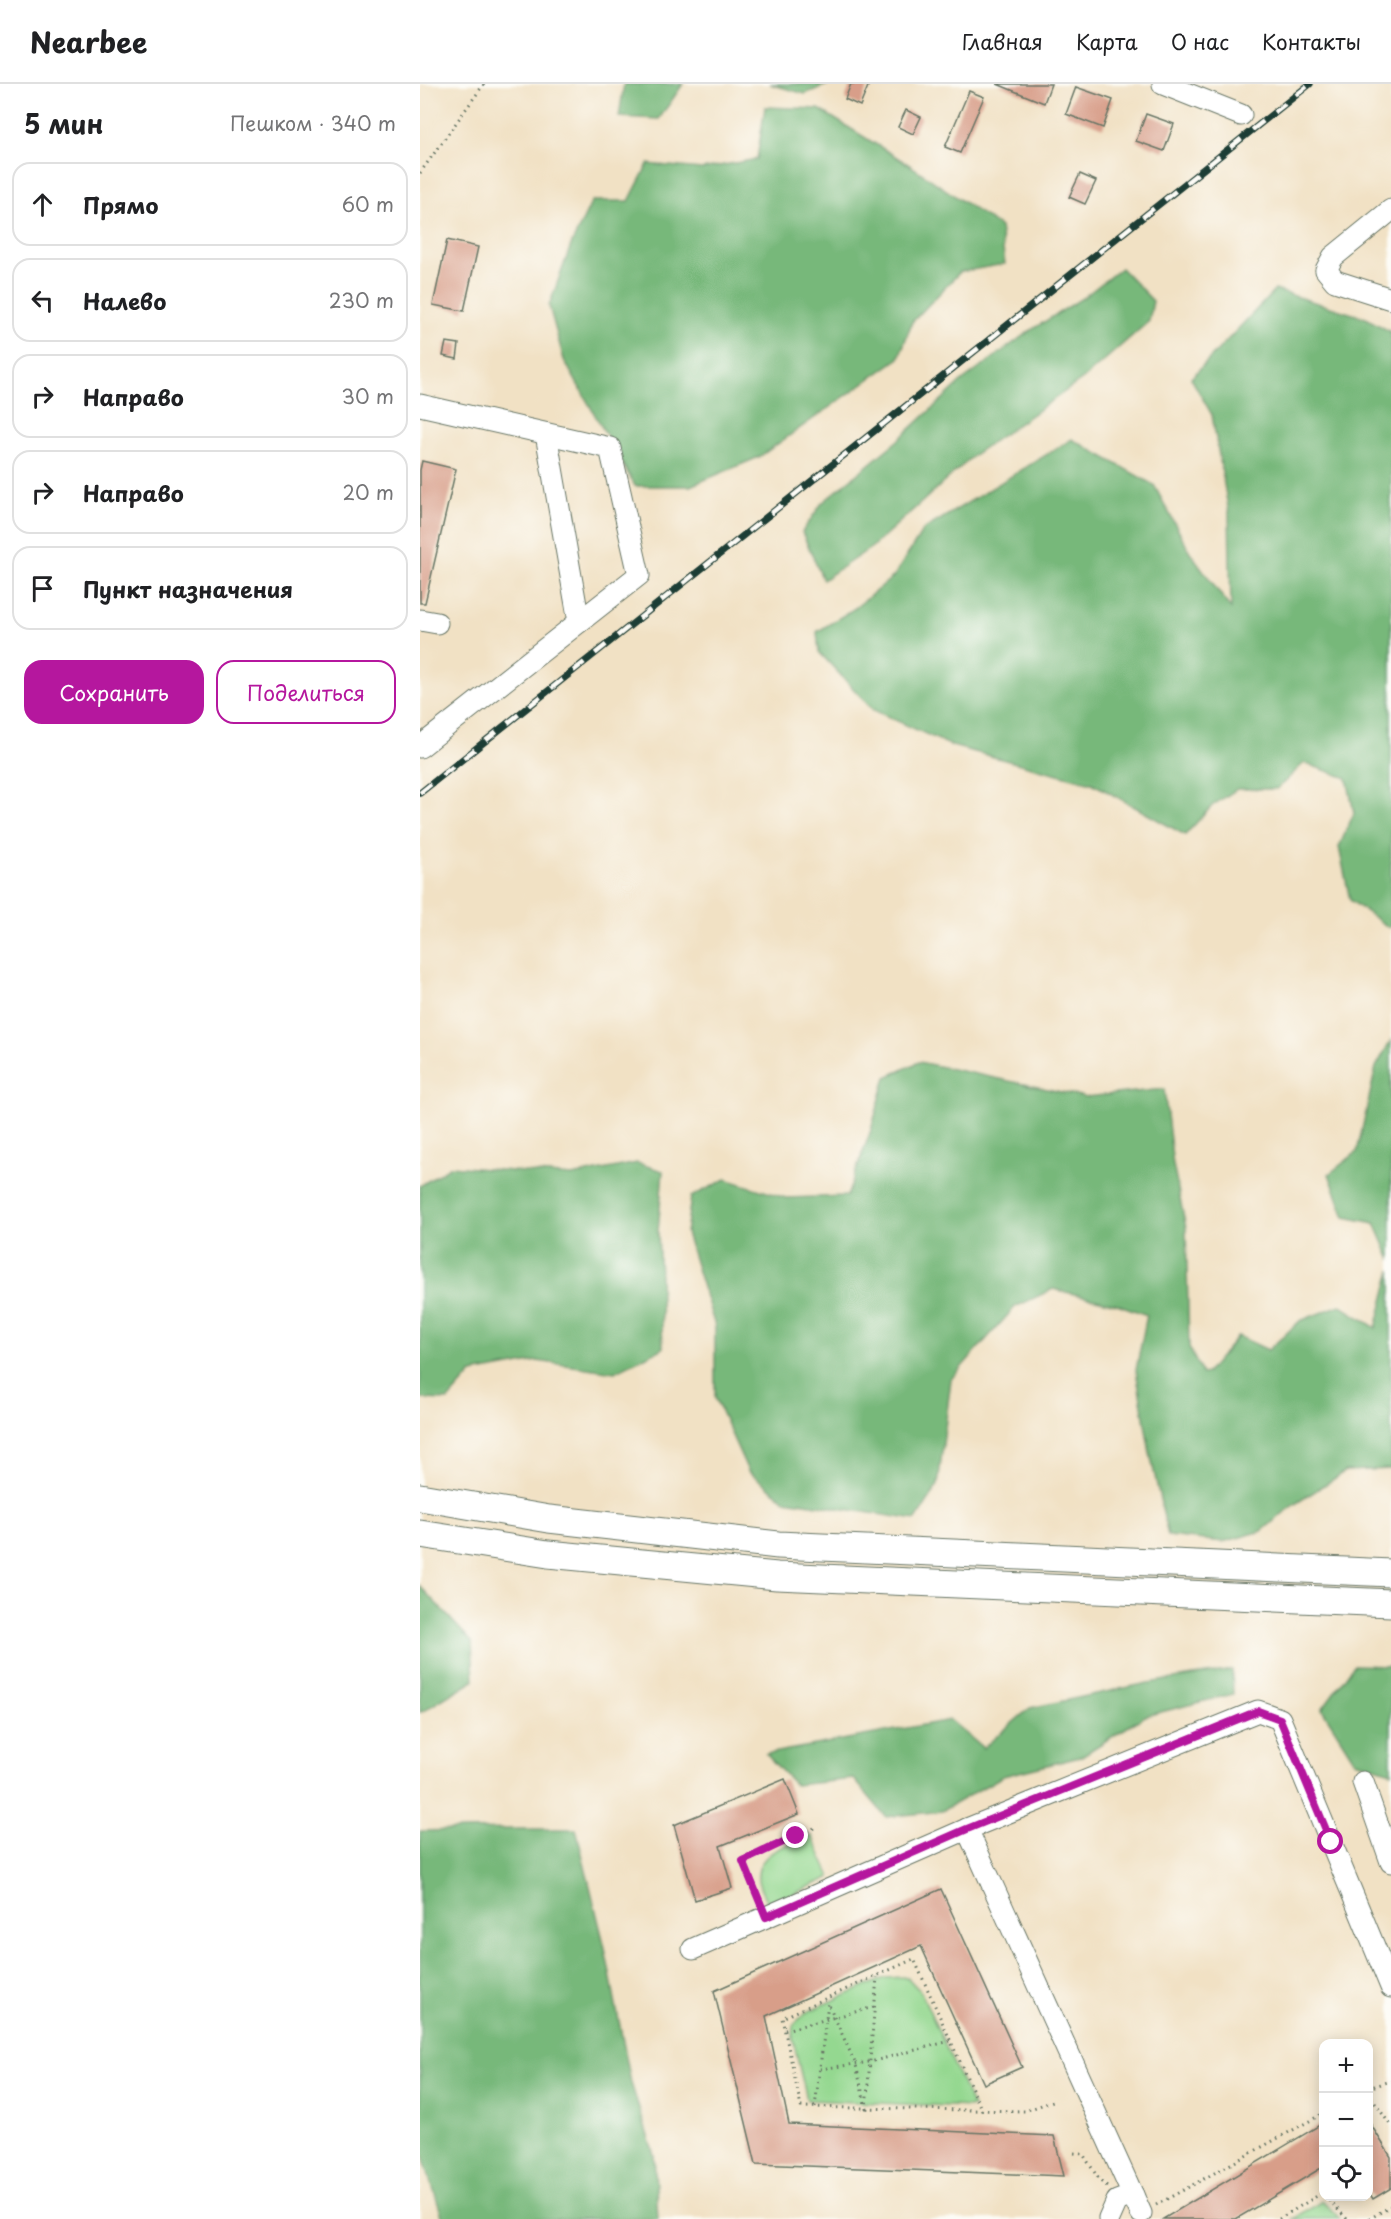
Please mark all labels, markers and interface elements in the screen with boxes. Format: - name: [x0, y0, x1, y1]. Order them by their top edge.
- text: Nearbee: [30, 20, 147, 63]
- text: Главная: [962, 25, 1043, 57]
- text: Карта: [1076, 25, 1138, 57]
- text: О нас: [1171, 25, 1229, 57]
- text: Контакты: [1262, 25, 1361, 57]
- text: 5 мин: [24, 104, 103, 143]
- text: Пешком · 340 m: [230, 108, 396, 138]
- icon: ahead: [26, 188, 59, 221]
- text: Прямо: [83, 188, 158, 221]
- text: 60 m: [342, 189, 394, 219]
- icon: left: [26, 284, 59, 317]
- text: Налево: [83, 284, 166, 317]
- text: 230 m: [329, 285, 394, 315]
- icon: right: [26, 380, 59, 413]
- text: Направо: [83, 380, 184, 413]
- text: 30 m: [341, 381, 394, 411]
- icon: right: [26, 476, 59, 509]
- text: Направо: [83, 476, 184, 509]
- text: 20 m: [342, 477, 394, 507]
- icon: arrive: [26, 572, 59, 605]
- text: Пункт назначения: [83, 572, 293, 605]
- button: Сохранить: [24, 660, 204, 724]
- button: Поделиться: [216, 660, 396, 724]
- route end: [782, 1822, 808, 1848]
- route start: [1317, 1828, 1343, 1854]
- map controls: [1319, 2039, 1373, 2201]
- button: +: [1319, 2039, 1373, 2093]
- button: −: [1319, 2093, 1373, 2147]
- button: locate: [1319, 2147, 1373, 2201]

